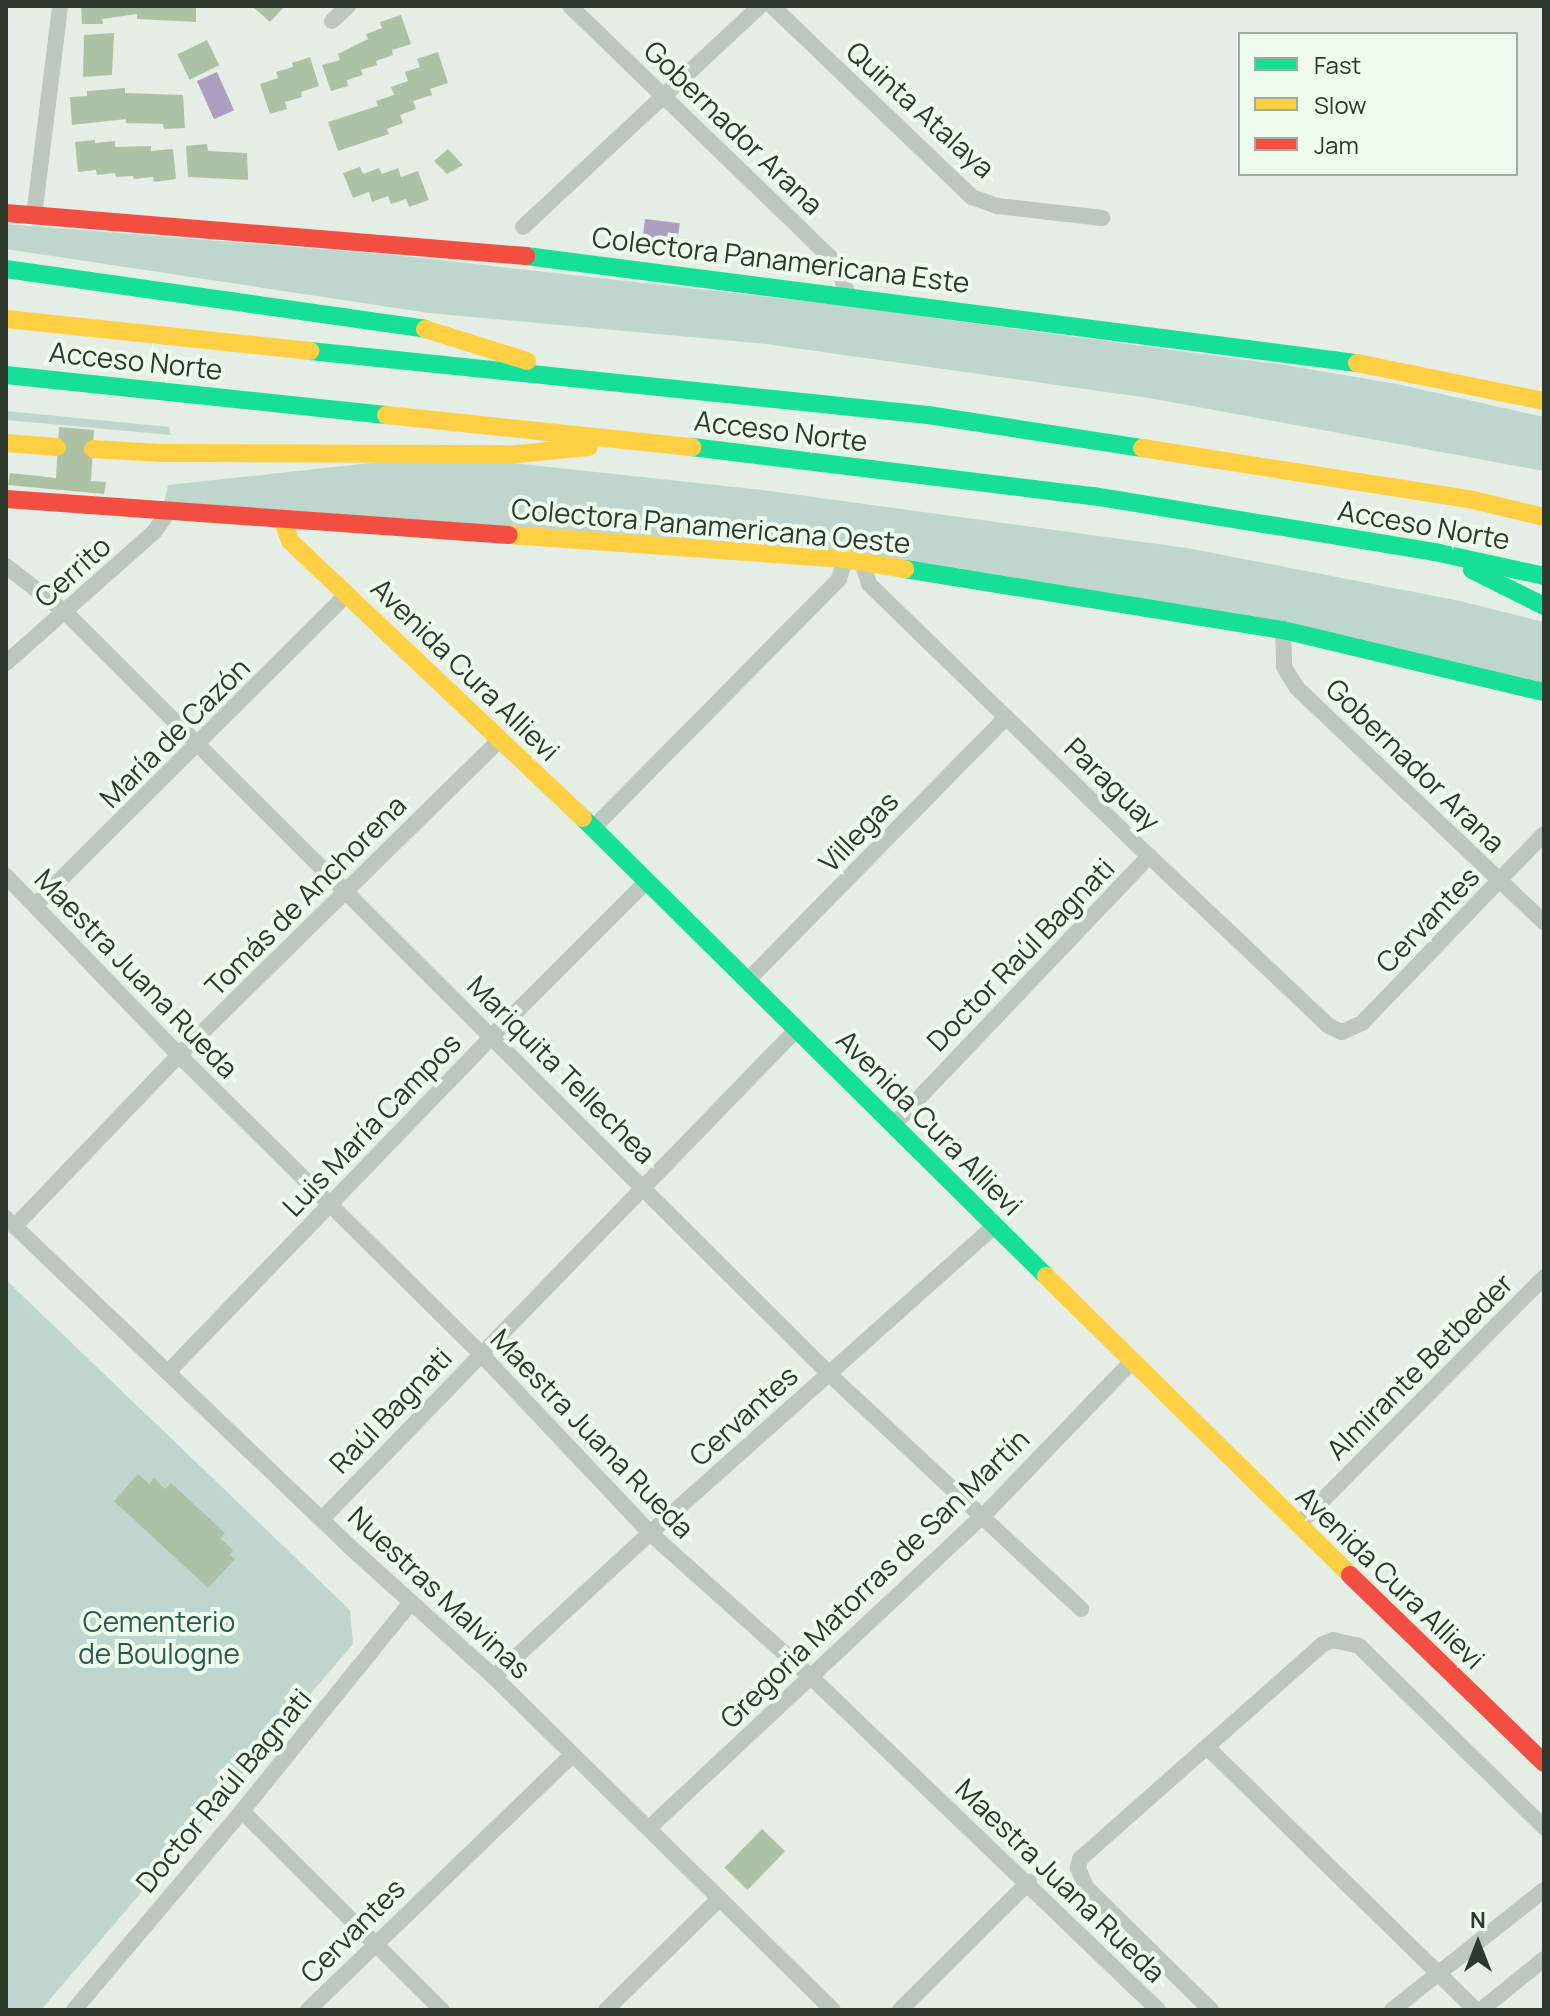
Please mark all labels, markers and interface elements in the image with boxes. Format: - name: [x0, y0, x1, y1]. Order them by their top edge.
- legend: [1238, 32, 1518, 176]
- street label: Gobernador Arana: [638, 33, 830, 221]
- street label: Quinta Atalaya: [840, 34, 1002, 184]
- text: Fast: [1314, 48, 1361, 81]
- text: Slow: [1314, 88, 1367, 121]
- text: Jam: [1314, 128, 1359, 161]
- street label: Colectora Panamericana Este: [590, 219, 972, 299]
- street label: Acceso Norte: [48, 334, 224, 386]
- street label: Acceso Norte: [693, 403, 869, 457]
- street label: Colectora Panamericana Oeste: [510, 491, 912, 559]
- street label: Acceso Norte: [1335, 492, 1513, 556]
- street label: Cerrito: [27, 528, 117, 614]
- street label: Avenida Cura Allievi: [365, 571, 567, 767]
- street label: María de Cazón: [92, 650, 256, 814]
- street label: Gobernador Arana: [1320, 671, 1512, 859]
- street label: Paraguay: [1058, 730, 1168, 838]
- street label: Villegas: [811, 784, 905, 878]
- street label: Tomás de Anchorena: [198, 788, 412, 1002]
- street label: Doctor Raúl Bagnati: [919, 851, 1121, 1057]
- street label: Cervantes: [1368, 859, 1486, 979]
- street label: Maestra Juana Rueda: [28, 861, 246, 1085]
- street label: Mariquita Tellechea: [461, 968, 663, 1170]
- street label: Avenida Cura Allievi: [830, 1022, 1030, 1222]
- street label: Luis María Campos: [275, 1025, 467, 1223]
- street label: Almirante Betbeder: [1319, 1266, 1519, 1466]
- street label: Maestra Juana Rueda: [484, 1321, 702, 1545]
- street label: Raúl Bagnati: [322, 1340, 458, 1480]
- street label: Cervantes: [682, 1358, 804, 1472]
- street label: Gregoria Matorras de San Martín: [713, 1421, 1035, 1735]
- street label: Avenida Cura Allievi: [1290, 1479, 1492, 1675]
- street label: Nuestras Malvinas: [342, 1499, 538, 1685]
- park label: Cementerio de Boulogne: [78, 1604, 240, 1670]
- street label: Doctor Raúl Bagnati: [128, 1682, 318, 1898]
- street label: Maestra Juana Rueda: [949, 1771, 1173, 1989]
- street label: Cervantes: [293, 1871, 411, 1989]
- north arrow: [1438, 1904, 1518, 1984]
- text: N: [1470, 1905, 1486, 1935]

